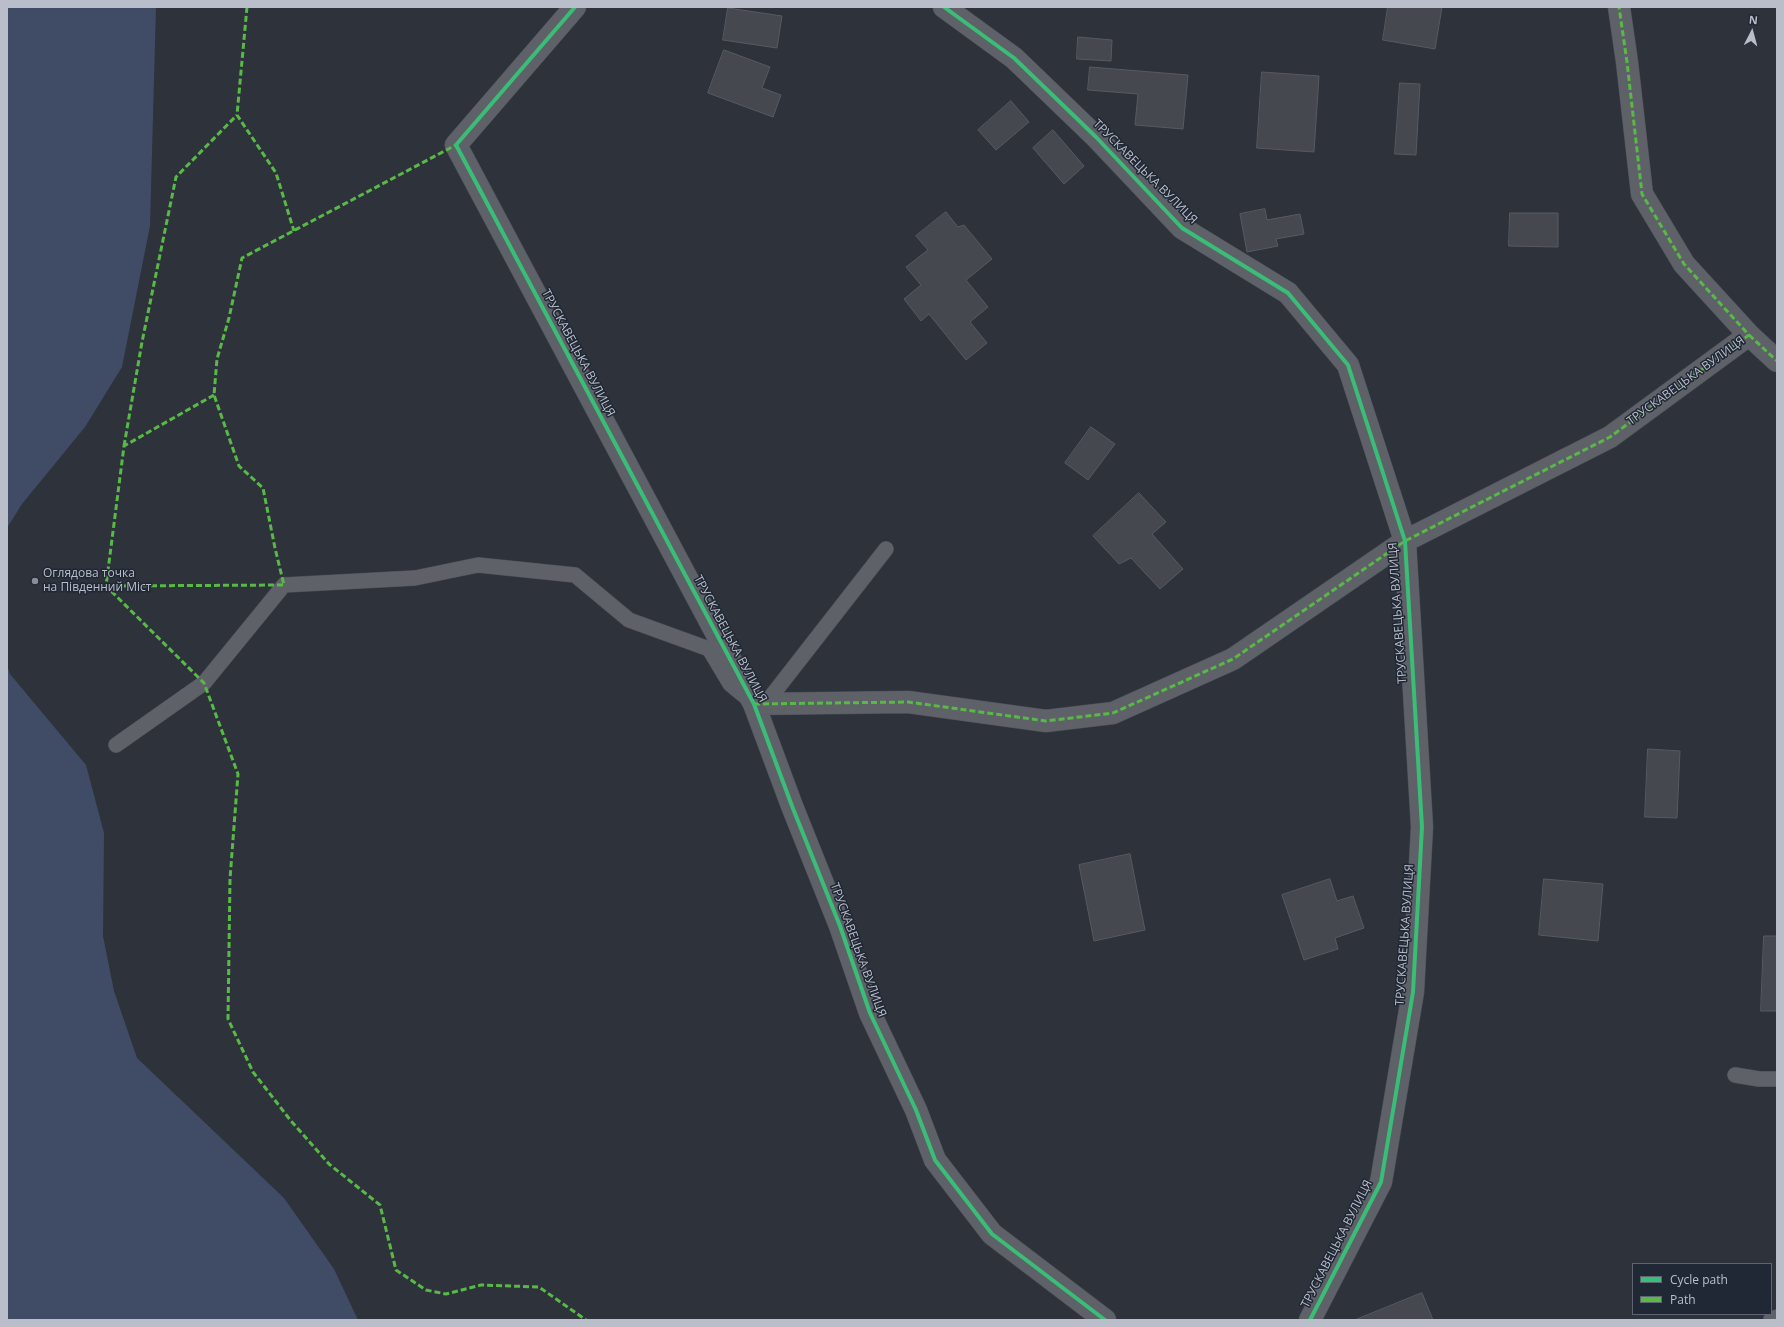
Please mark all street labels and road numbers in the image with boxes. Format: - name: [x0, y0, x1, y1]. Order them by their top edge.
- street label: ТРУСКАВЕЦЬКА ВУЛИЦЯ: [1090, 117, 1200, 227]
- street label: ТРУСКАВЕЦЬКА ВУЛИЦЯ: [538, 287, 618, 419]
- street label: ТРУСКАВЕЦЬКА ВУЛИЦЯ: [1624, 334, 1748, 428]
- street label: ТРУСКАВЕЦЬКА ВУЛИЦЯ: [1386, 542, 1410, 684]
- street label: ТРУСКАВЕЦЬКА ВУЛИЦЯ: [690, 573, 770, 705]
- street label: ТРУСКАВЕЦЬКА ВУЛИЦЯ: [1393, 864, 1417, 1006]
- street label: ТРУСКАВЕЦЬКА ВУЛИЦЯ: [827, 881, 889, 1019]
- street label: ТРУСКАВЕЦЬКА ВУЛИЦЯ: [1298, 1178, 1376, 1310]

